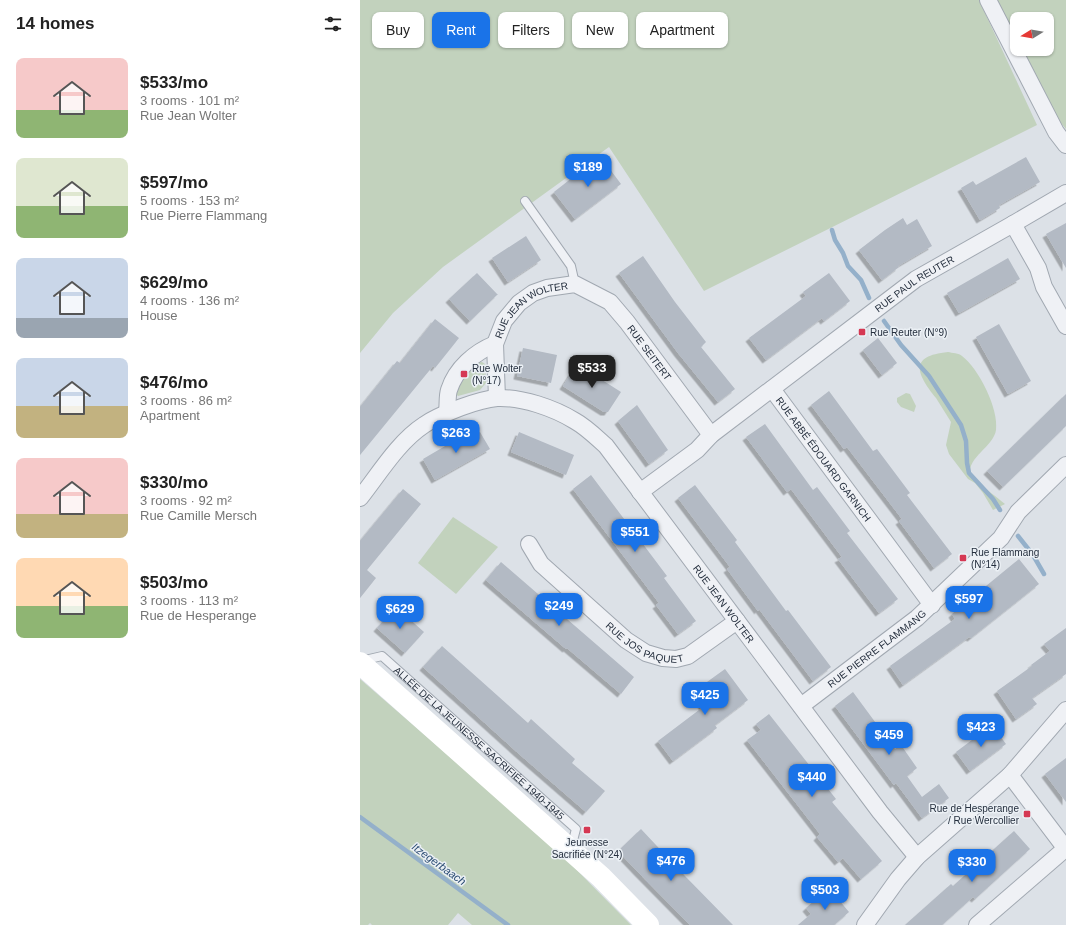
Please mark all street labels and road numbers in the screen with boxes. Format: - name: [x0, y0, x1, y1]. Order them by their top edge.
- street label: RUE PAUL REUTER: [873, 254, 956, 314]
- street label: RUE JEAN WOLTER: [493, 280, 569, 340]
- street label: RUE SEITERT: [625, 323, 673, 382]
- street label: RUE ABBÉ ÉDOUARD GARNICH: [774, 395, 873, 523]
- street label: RUE JEAN WOLTER: [691, 563, 756, 645]
- street label: RUE PIERRE FLAMMANG: [826, 608, 928, 690]
- street label: RUE JOS PAQUET: [604, 620, 685, 665]
- street label: ALLÉE DE LA JEUNESSE SACRIFIÉE 1940-1945: [392, 664, 567, 822]

